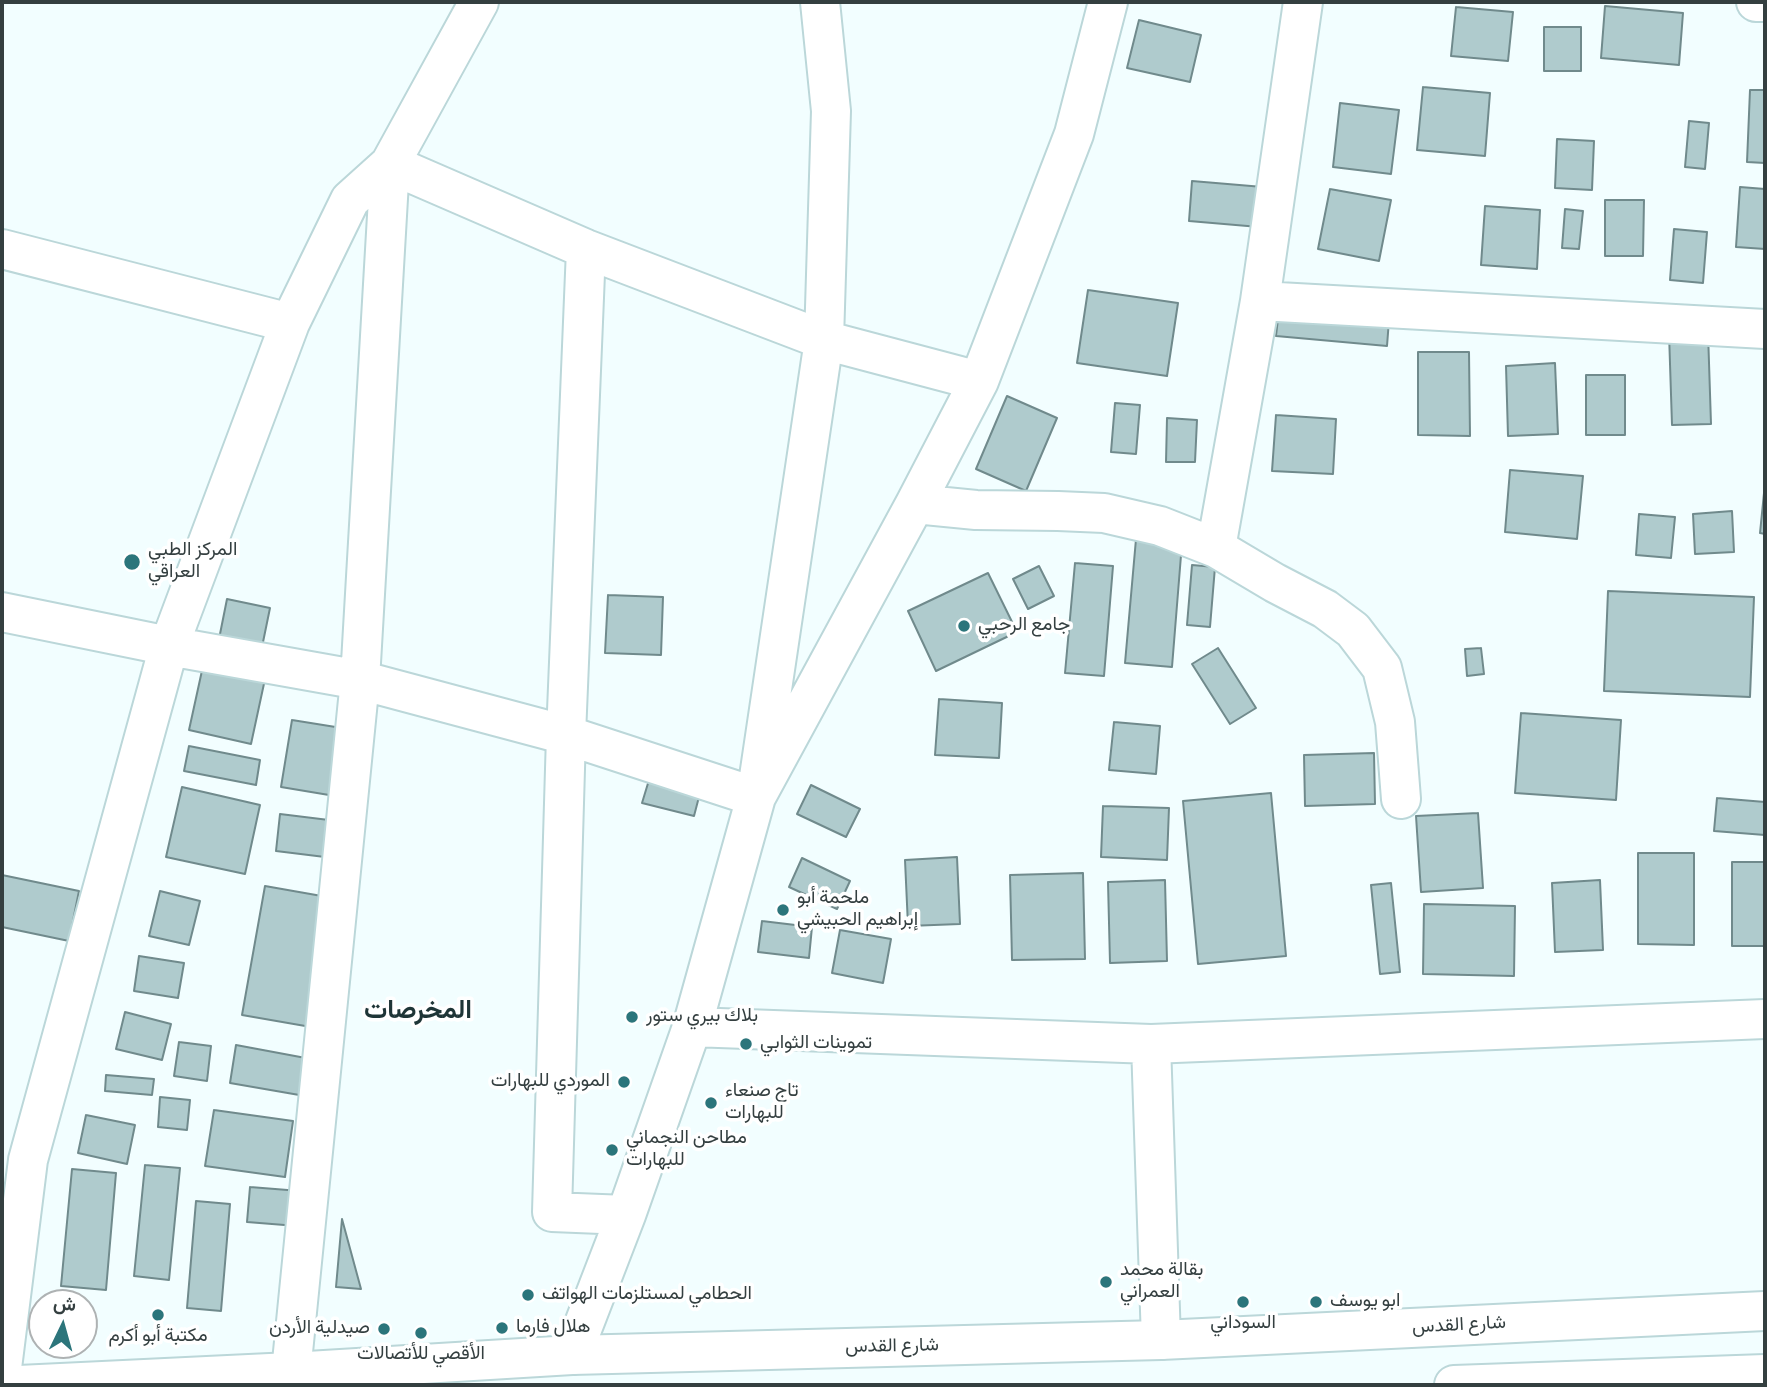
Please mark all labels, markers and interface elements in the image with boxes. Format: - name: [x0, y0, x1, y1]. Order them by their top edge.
- place label: المركز الطبي العراقي: [148, 540, 237, 584]
- marker: المركز الطبي العراقي: [122, 552, 142, 572]
- place label: جامع الرحبي: [978, 615, 1070, 637]
- marker: جامع الرحبي: [956, 618, 972, 634]
- place label: ملحمة أبو إبراهيم الحبيشي: [797, 888, 918, 932]
- marker: ملحمة أبو إبراهيم الحبيشي: [775, 902, 791, 918]
- district label: المخرصات: [364, 996, 472, 1028]
- place label: بلاك بيري ستور: [646, 1006, 758, 1028]
- marker: بلاك بيري ستور: [624, 1009, 640, 1025]
- place label: تموينات الثوابي: [760, 1033, 872, 1055]
- marker: تموينات الثوابي: [738, 1036, 754, 1052]
- place label: الموردي للبهارات: [491, 1071, 610, 1093]
- marker: الموردي للبهارات: [616, 1074, 632, 1090]
- place label: تاج صنعاء للبهارات: [725, 1081, 799, 1125]
- marker: تاج صنعاء للبهارات: [703, 1095, 719, 1111]
- place label: مطاحن النجماني للبهارات: [626, 1128, 747, 1172]
- marker: مطاحن النجماني للبهارات: [604, 1142, 620, 1158]
- place label: بقالة محمد العمراني: [1120, 1260, 1203, 1304]
- marker: بقالة محمد العمراني: [1098, 1274, 1114, 1290]
- place label: الحطامي لمستلزمات الهواتف: [542, 1284, 752, 1306]
- marker: الحطامي لمستلزمات الهواتف: [520, 1287, 536, 1303]
- north arrow: [28, 1289, 98, 1359]
- text: ش: [52, 1290, 77, 1319]
- place label: ابو يوسف: [1330, 1291, 1400, 1313]
- marker: السوداني: [1235, 1294, 1251, 1310]
- marker: ابو يوسف: [1308, 1294, 1324, 1310]
- marker: مكتبة أبو أكرم: [150, 1307, 166, 1323]
- street label: شارع القدس: [1412, 1312, 1506, 1340]
- place label: السوداني: [1210, 1313, 1276, 1335]
- place label: هلال فارما: [516, 1317, 590, 1339]
- place label: صيدلية الأردن: [269, 1318, 370, 1340]
- marker: هلال فارما: [494, 1320, 510, 1336]
- marker: صيدلية الأردن: [376, 1321, 392, 1337]
- marker: الأقصي للأتصالات: [413, 1325, 429, 1341]
- place label: مكتبة أبو أكرم: [108, 1326, 208, 1348]
- street label: شارع القدس: [845, 1335, 939, 1359]
- place label: الأقصي للأتصالات: [357, 1344, 485, 1366]

